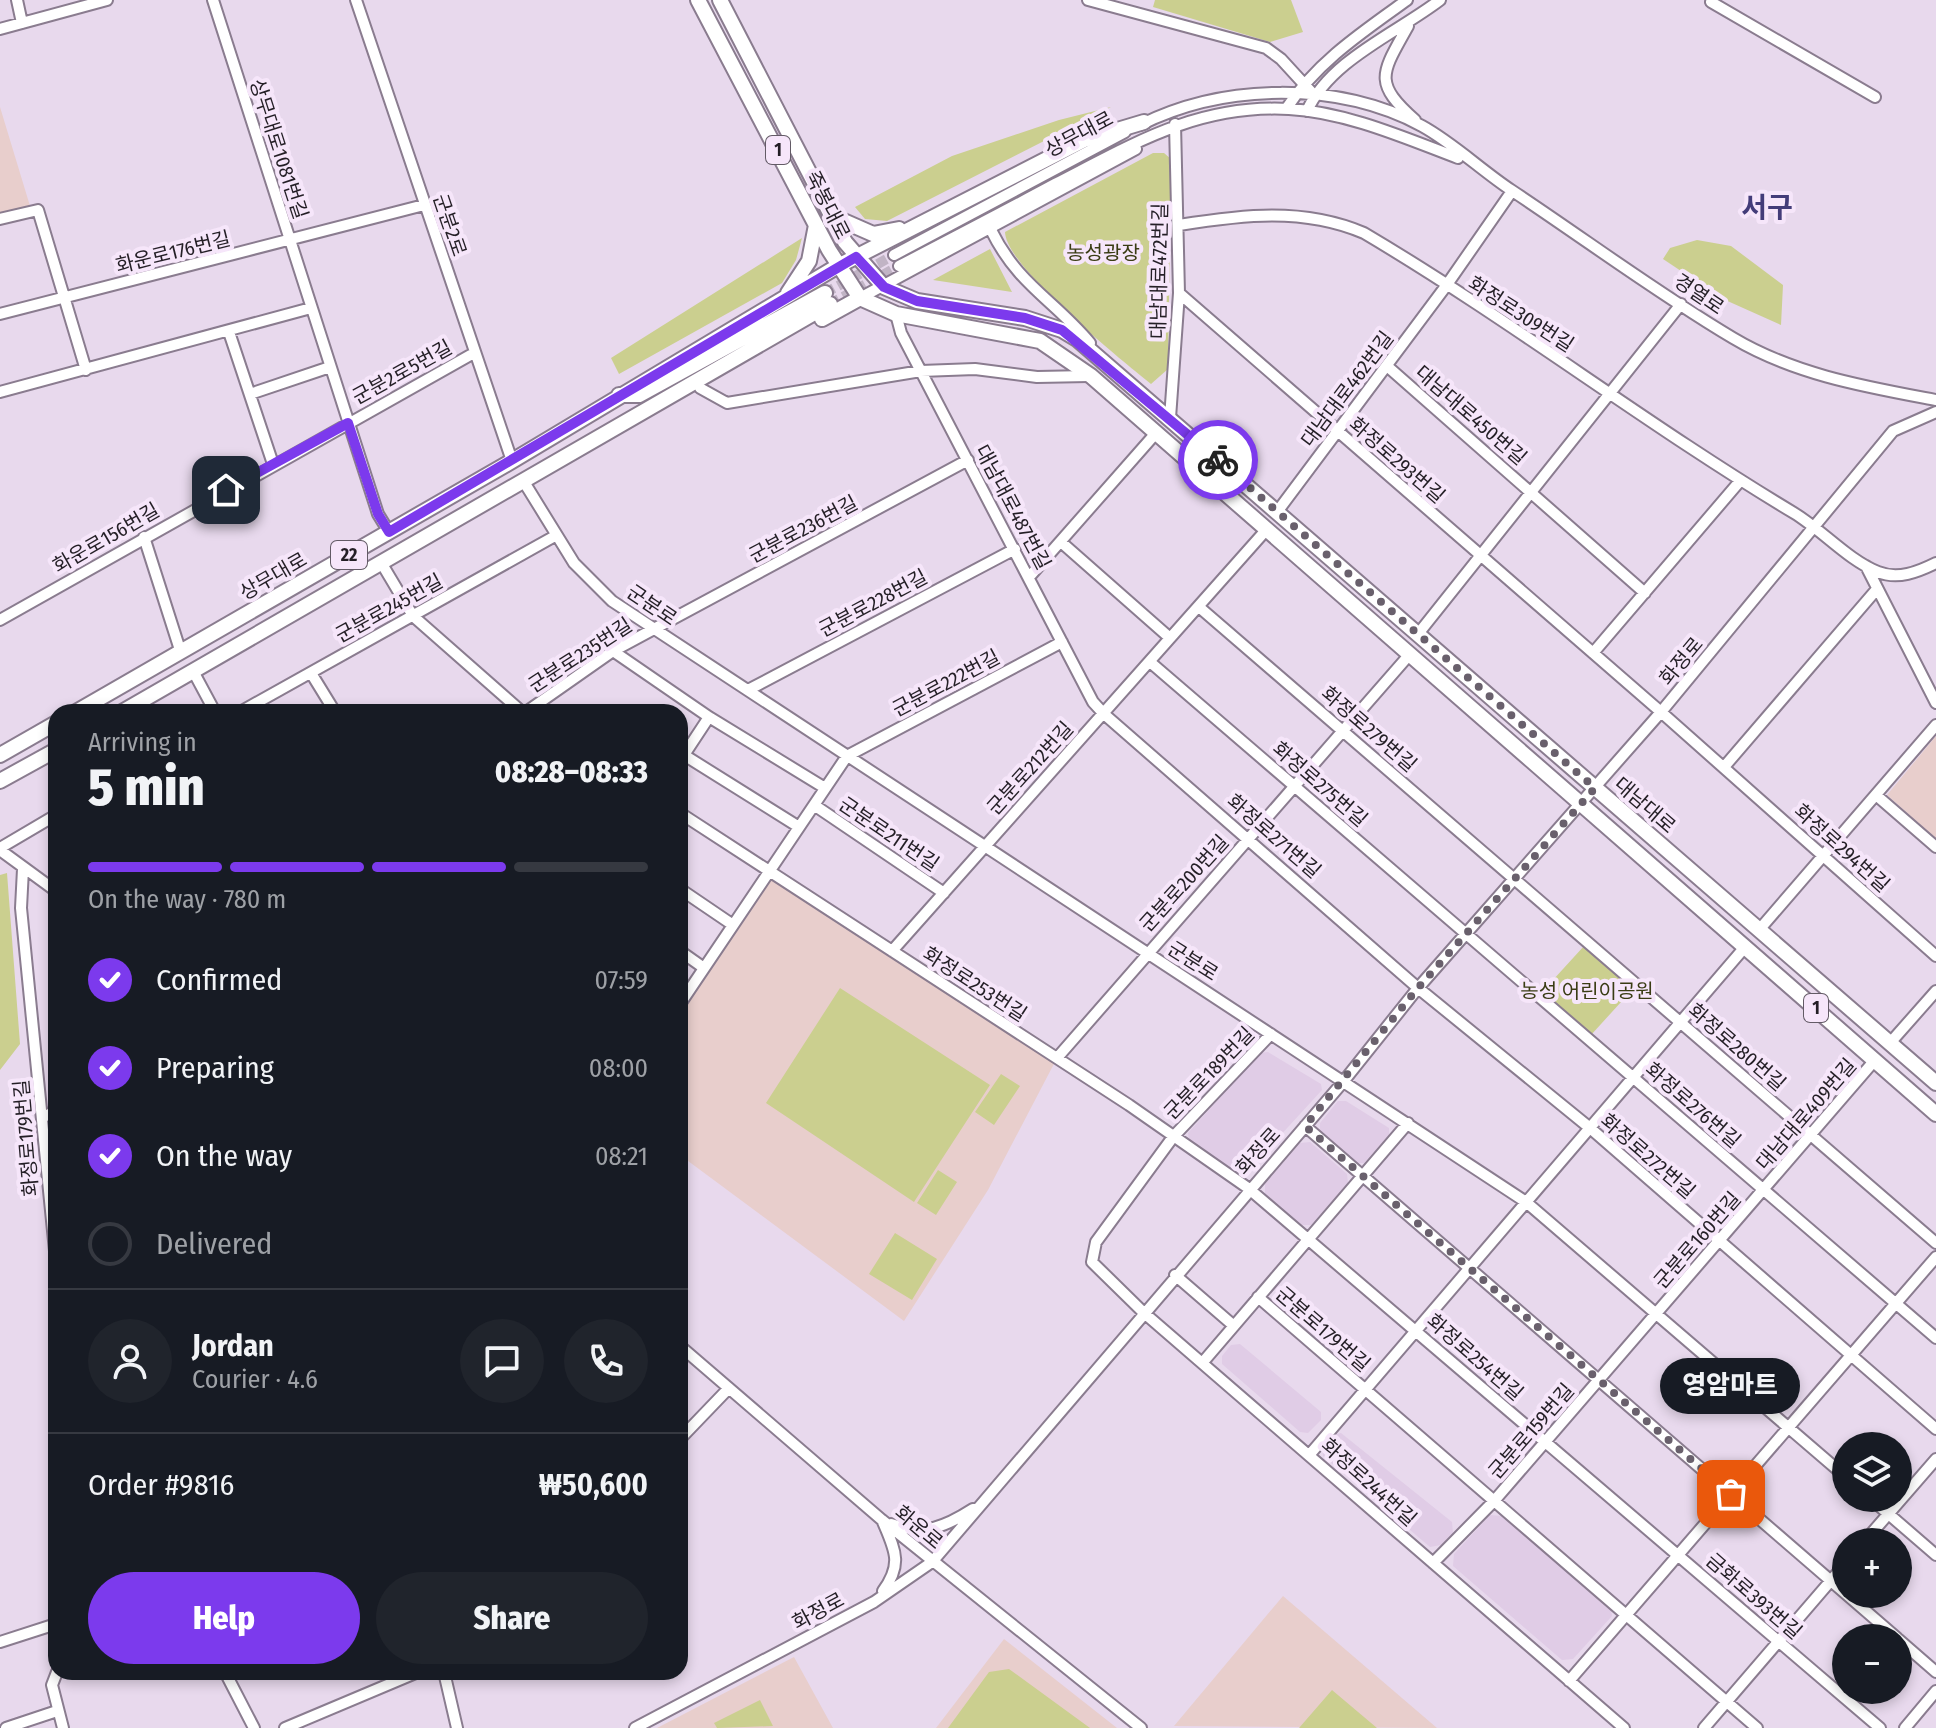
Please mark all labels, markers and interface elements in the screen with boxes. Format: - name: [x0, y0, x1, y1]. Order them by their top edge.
- street label: 상무대로1081번길: [245, 76, 313, 222]
- street label: 상무대로: [1041, 106, 1117, 162]
- road number: 1: [766, 136, 790, 164]
- street label: 죽봉대로: [801, 167, 855, 243]
- street label: 군분2로: [428, 191, 472, 259]
- district label: 서구: [1741, 191, 1793, 224]
- street label: 대남대로472번길: [1146, 203, 1172, 339]
- street label: 화운로176번길: [113, 226, 233, 278]
- park label: 농성광장: [1066, 241, 1140, 265]
- street label: 경열로: [1669, 269, 1729, 319]
- street label: 화정로309번길: [1464, 271, 1578, 357]
- street label: 대남대로462번길: [1296, 326, 1398, 452]
- street label: 군분2로5번길: [348, 335, 456, 409]
- street label: 대남대로450번길: [1410, 360, 1532, 470]
- street label: 화정로293번길: [1344, 412, 1450, 508]
- courier: [1178, 420, 1258, 500]
- icon: bike: [1196, 438, 1240, 482]
- street label: 대남대로487번길: [970, 440, 1056, 574]
- pin: [192, 456, 260, 524]
- icon: home: [204, 468, 248, 512]
- street label: 군분로236번길: [745, 490, 861, 568]
- street label: 화운로156번길: [49, 498, 163, 578]
- road number: 22: [331, 541, 367, 569]
- street label: 상무대로: [235, 547, 311, 605]
- street label: 군분로228번길: [815, 564, 931, 642]
- street label: 군분로245번길: [331, 569, 447, 647]
- street label: 군분로: [622, 580, 682, 630]
- street label: 군분로235번길: [524, 613, 636, 697]
- street label: 화정로: [1654, 632, 1708, 690]
- street label: 군분로222번길: [888, 645, 1004, 721]
- street label: 화정로279번길: [1317, 681, 1421, 777]
- street label: 군분로212번길: [982, 716, 1078, 820]
- text: Arriving in: [88, 727, 197, 758]
- street label: 화정로275번길: [1268, 736, 1372, 832]
- text: 08:28–08:33: [495, 754, 648, 790]
- text: 5 min: [88, 756, 205, 819]
- street label: 대남대로: [1609, 772, 1681, 838]
- street label: 화정로271번길: [1222, 789, 1326, 883]
- street label: 군분로211번길: [834, 792, 944, 876]
- street label: 화정로294번길: [1789, 799, 1895, 897]
- street label: 군분로200번길: [1134, 830, 1234, 936]
- text: On the way · 780 m: [88, 884, 286, 915]
- street label: 군분로: [1163, 936, 1223, 986]
- street label: 화정로253번길: [919, 942, 1031, 1026]
- icon: check: [88, 958, 132, 1002]
- text: Confirmed: [156, 962, 282, 998]
- text: 07:59: [595, 965, 648, 996]
- park label: 농성 어린이공원: [1520, 979, 1654, 1003]
- road number: 1: [1804, 994, 1828, 1022]
- street label: 화정로280번길: [1683, 998, 1791, 1096]
- street label: 군분로189번길: [1159, 1022, 1259, 1124]
- icon: check: [88, 1046, 132, 1090]
- text: Preparing: [156, 1050, 274, 1086]
- text: 08:00: [589, 1053, 648, 1084]
- street label: 대남대로409번길: [1751, 1053, 1861, 1175]
- street label: 화정로276번길: [1641, 1057, 1745, 1153]
- street label: 화정로179번길: [9, 1079, 43, 1197]
- street label: 화정로272번길: [1596, 1108, 1700, 1204]
- street label: 화정로: [1231, 1122, 1285, 1180]
- icon: check: [88, 1134, 132, 1178]
- text: On the way: [156, 1138, 292, 1174]
- text: 08:21: [595, 1141, 648, 1172]
- street label: 군분로160번길: [1649, 1187, 1745, 1293]
- text: Delivered: [156, 1226, 272, 1262]
- street label: 군분로179번길: [1271, 1281, 1375, 1377]
- street label: 화정로254번길: [1422, 1309, 1528, 1405]
- button: person: [88, 1319, 172, 1403]
- button: chat: [460, 1319, 544, 1403]
- button: phone: [564, 1319, 648, 1403]
- text: Jordan: [192, 1328, 274, 1364]
- callout: 영암마트: [1661, 1358, 1801, 1414]
- text: Courier · 4.6: [192, 1364, 318, 1395]
- text: 영암마트: [1682, 1370, 1778, 1401]
- street label: 군분로159번길: [1483, 1378, 1579, 1484]
- map controls: [1832, 1432, 1912, 1704]
- button: layers: [1832, 1432, 1912, 1512]
- street label: 화정로244번길: [1316, 1433, 1422, 1531]
- pin: [1697, 1460, 1765, 1528]
- text: Order #9816: [88, 1467, 234, 1503]
- text: ₩50,600: [539, 1467, 648, 1503]
- icon: bag: [1709, 1472, 1753, 1516]
- street label: 화운로: [890, 1500, 948, 1554]
- button: +: [1832, 1528, 1912, 1608]
- street label: 금화로393번길: [1701, 1548, 1807, 1644]
- button: Help: [88, 1572, 360, 1664]
- button: Share: [376, 1572, 648, 1664]
- street label: 화정로: [788, 1587, 848, 1635]
- button: −: [1832, 1624, 1912, 1704]

